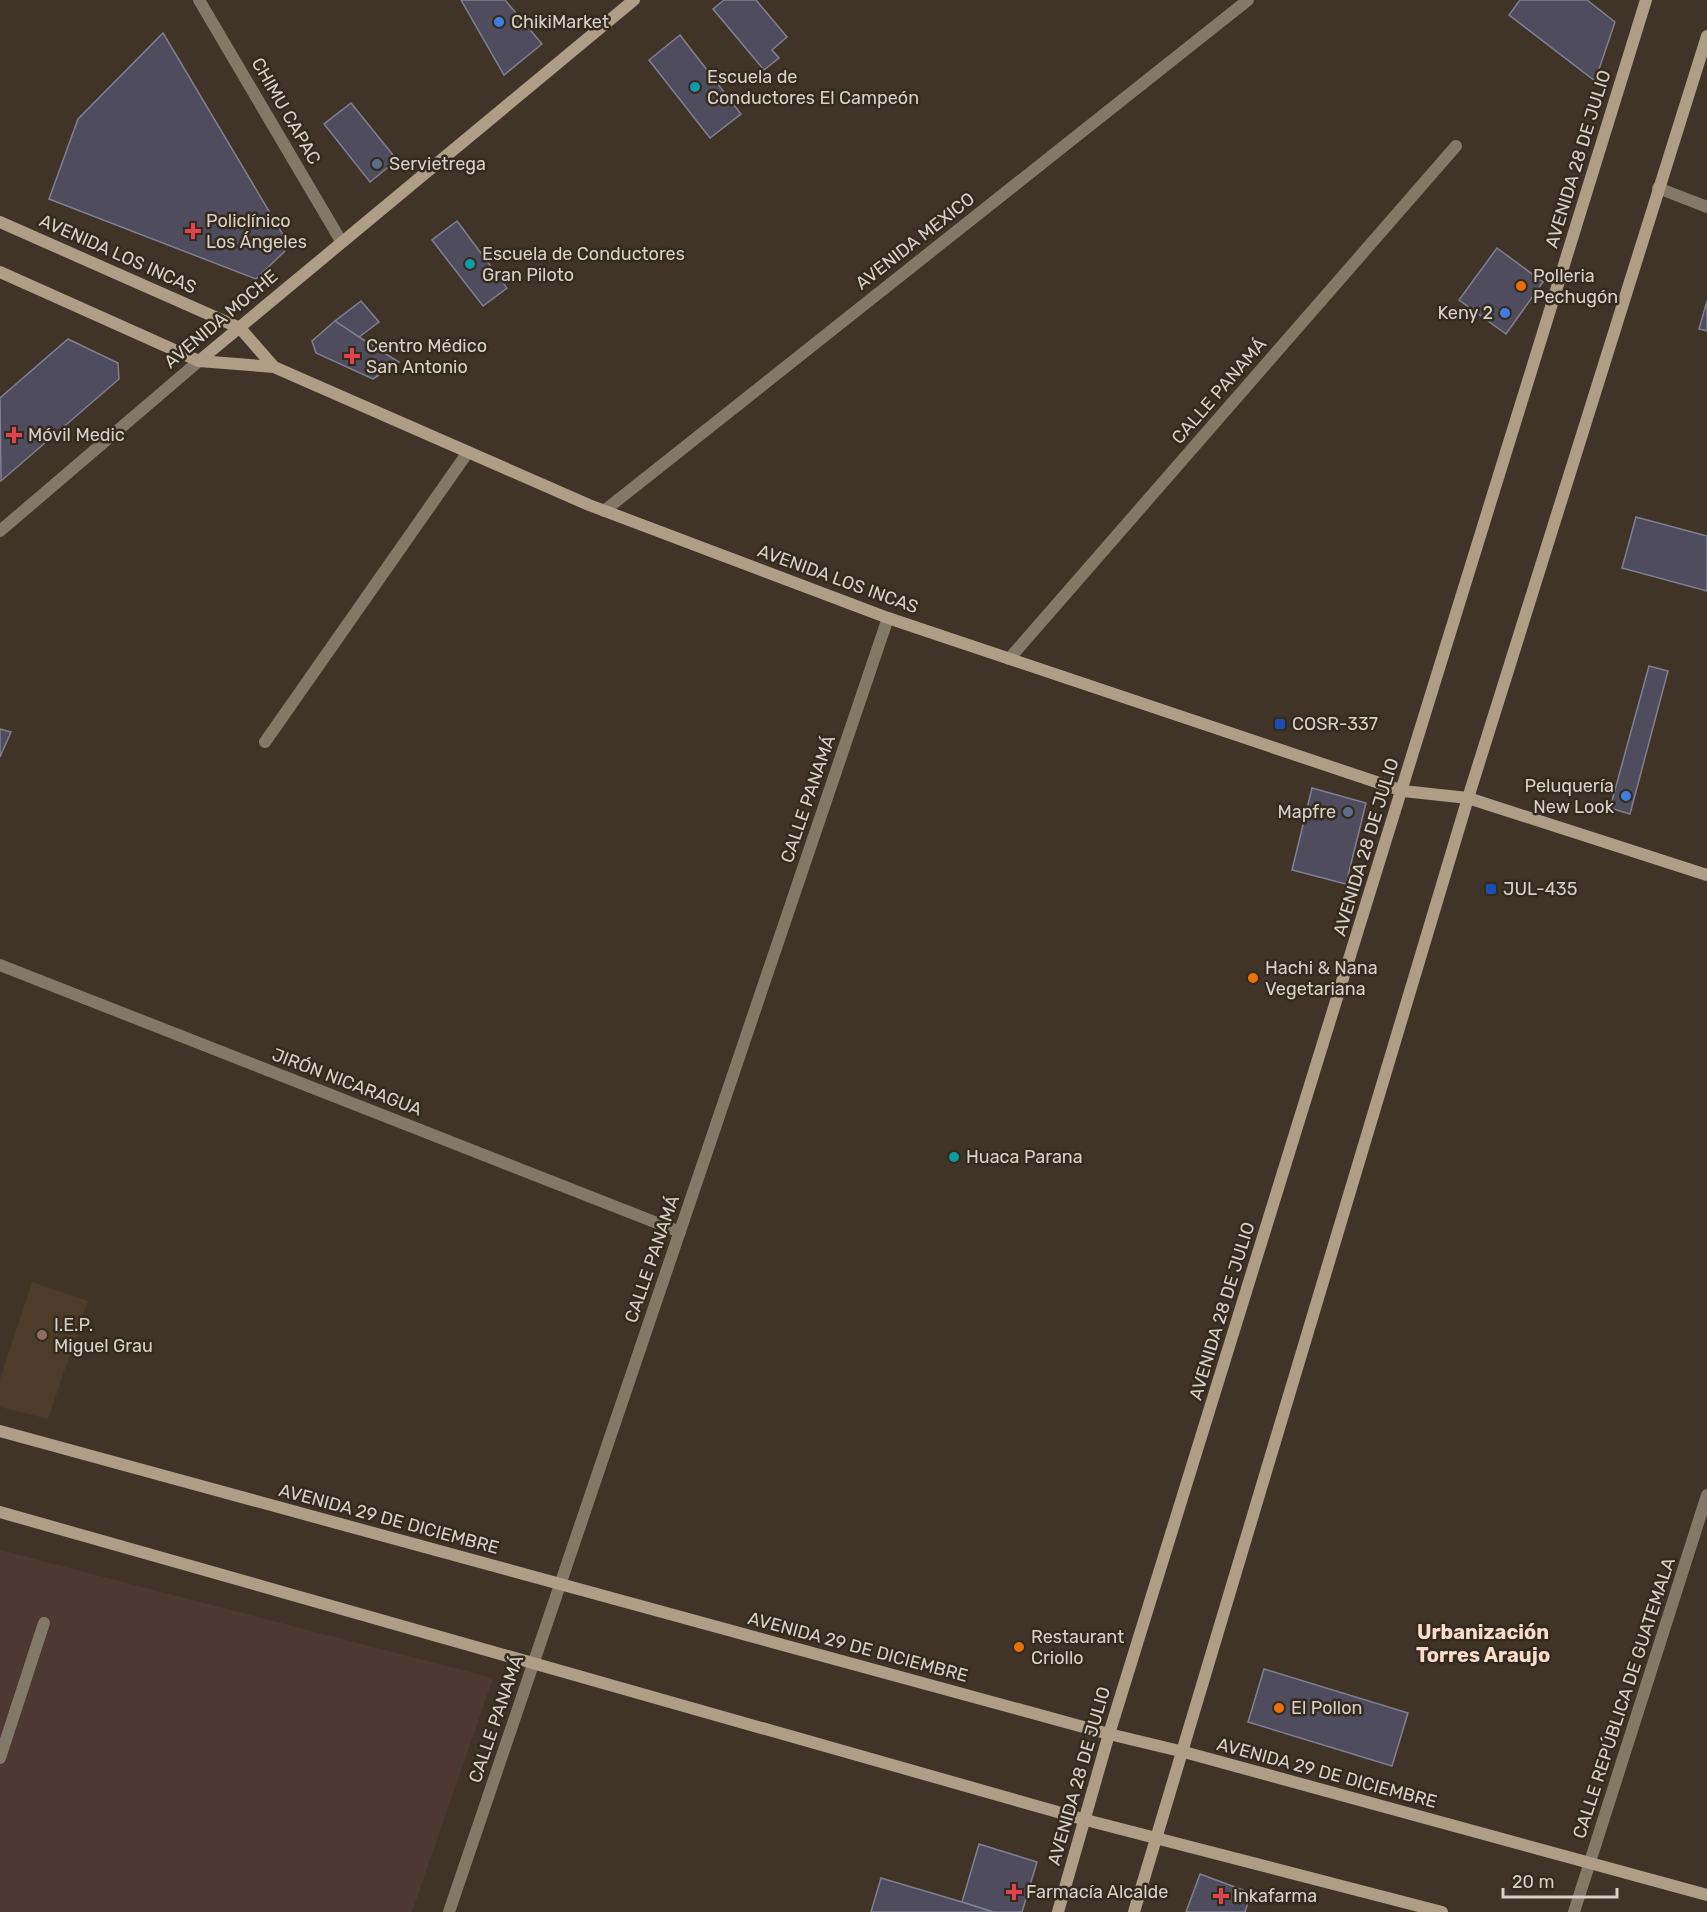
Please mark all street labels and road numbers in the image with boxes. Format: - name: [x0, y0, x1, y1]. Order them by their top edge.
- street label: CHIMU CAPAC: [247, 54, 325, 168]
- street label: AVENIDA 28 DE JULIO: [1540, 67, 1616, 251]
- street label: AVENIDA MEXICO: [851, 188, 979, 294]
- street label: AVENIDA LOS INCAS: [36, 209, 200, 299]
- street label: AVENIDA MOCHE: [160, 265, 282, 373]
- street label: CALLE PANAMÁ: [1167, 333, 1271, 449]
- street label: AVENIDA LOS INCAS: [755, 540, 921, 618]
- street label: CALLE PANAMÁ: [776, 732, 840, 866]
- street label: AVENIDA 28 DE JULIO: [1328, 755, 1404, 939]
- street label: JIRÓN NICARAGUA: [269, 1043, 425, 1121]
- street label: CALLE PANAMÁ: [620, 1192, 684, 1326]
- street label: AVENIDA 28 DE JULIO: [1184, 1219, 1260, 1403]
- street label: AVENIDA 29 DE DICIEMBRE: [277, 1479, 501, 1559]
- street label: CALLE REPÚBLICA DE GUATEMALA: [1568, 1555, 1680, 1841]
- street label: AVENIDA 29 DE DICIEMBRE: [746, 1607, 970, 1687]
- street label: CALLE PANAMÁ: [464, 1652, 528, 1786]
- street label: AVENIDA 28 DE JULIO: [1043, 1684, 1115, 1868]
- street label: AVENIDA 29 DE DICIEMBRE: [1215, 1733, 1439, 1813]

